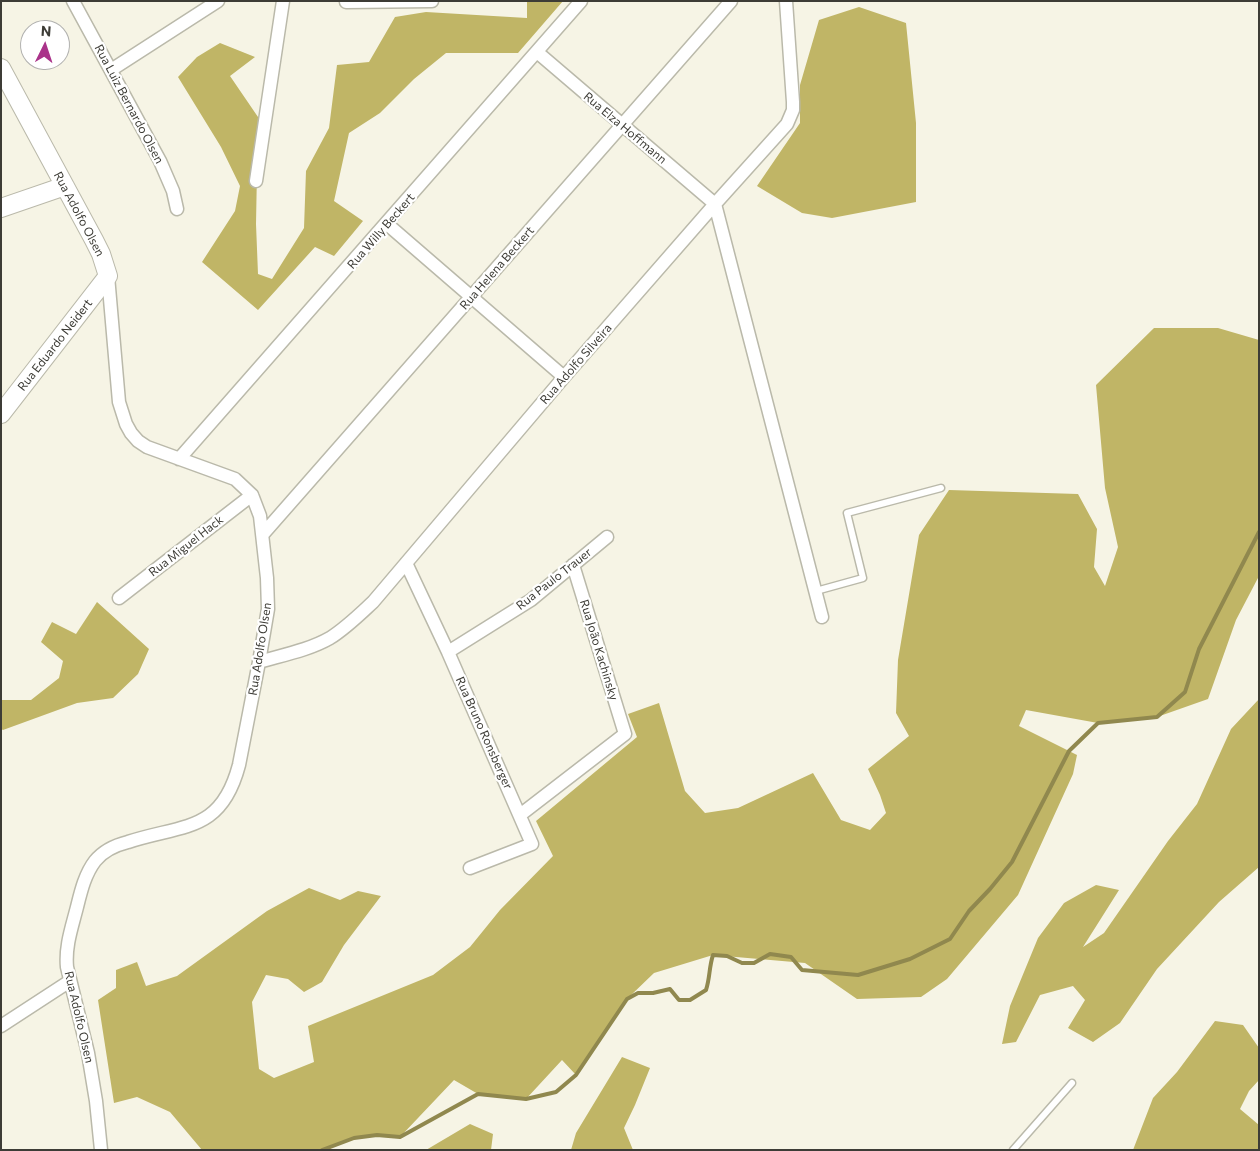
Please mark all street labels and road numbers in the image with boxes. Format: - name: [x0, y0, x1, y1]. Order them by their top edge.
- street label: Rua Luiz Bernardo Olsen: [91, 42, 167, 166]
- street label: Rua Elza Hoffmann: [581, 89, 669, 167]
- street label: Rua Adolfo Olsen: [51, 169, 107, 259]
- street label: Rua Willy Beckert: [344, 190, 418, 272]
- street label: Rua Helena Beckert: [457, 223, 537, 313]
- street label: Rua Eduardo Neidert: [15, 296, 95, 394]
- street label: Rua Adolfo Silveira: [537, 321, 615, 407]
- street label: Rua Miguel Hack: [146, 512, 226, 580]
- street label: Rua Paulo Trauer: [513, 545, 595, 613]
- street label: Rua João Kachinsky: [577, 598, 621, 702]
- street label: Rua Adolfo Olsen: [246, 602, 274, 696]
- street label: Rua Bruno Ronsberger: [453, 674, 515, 792]
- street label: Rua Adolfo Olsen: [61, 970, 97, 1064]

